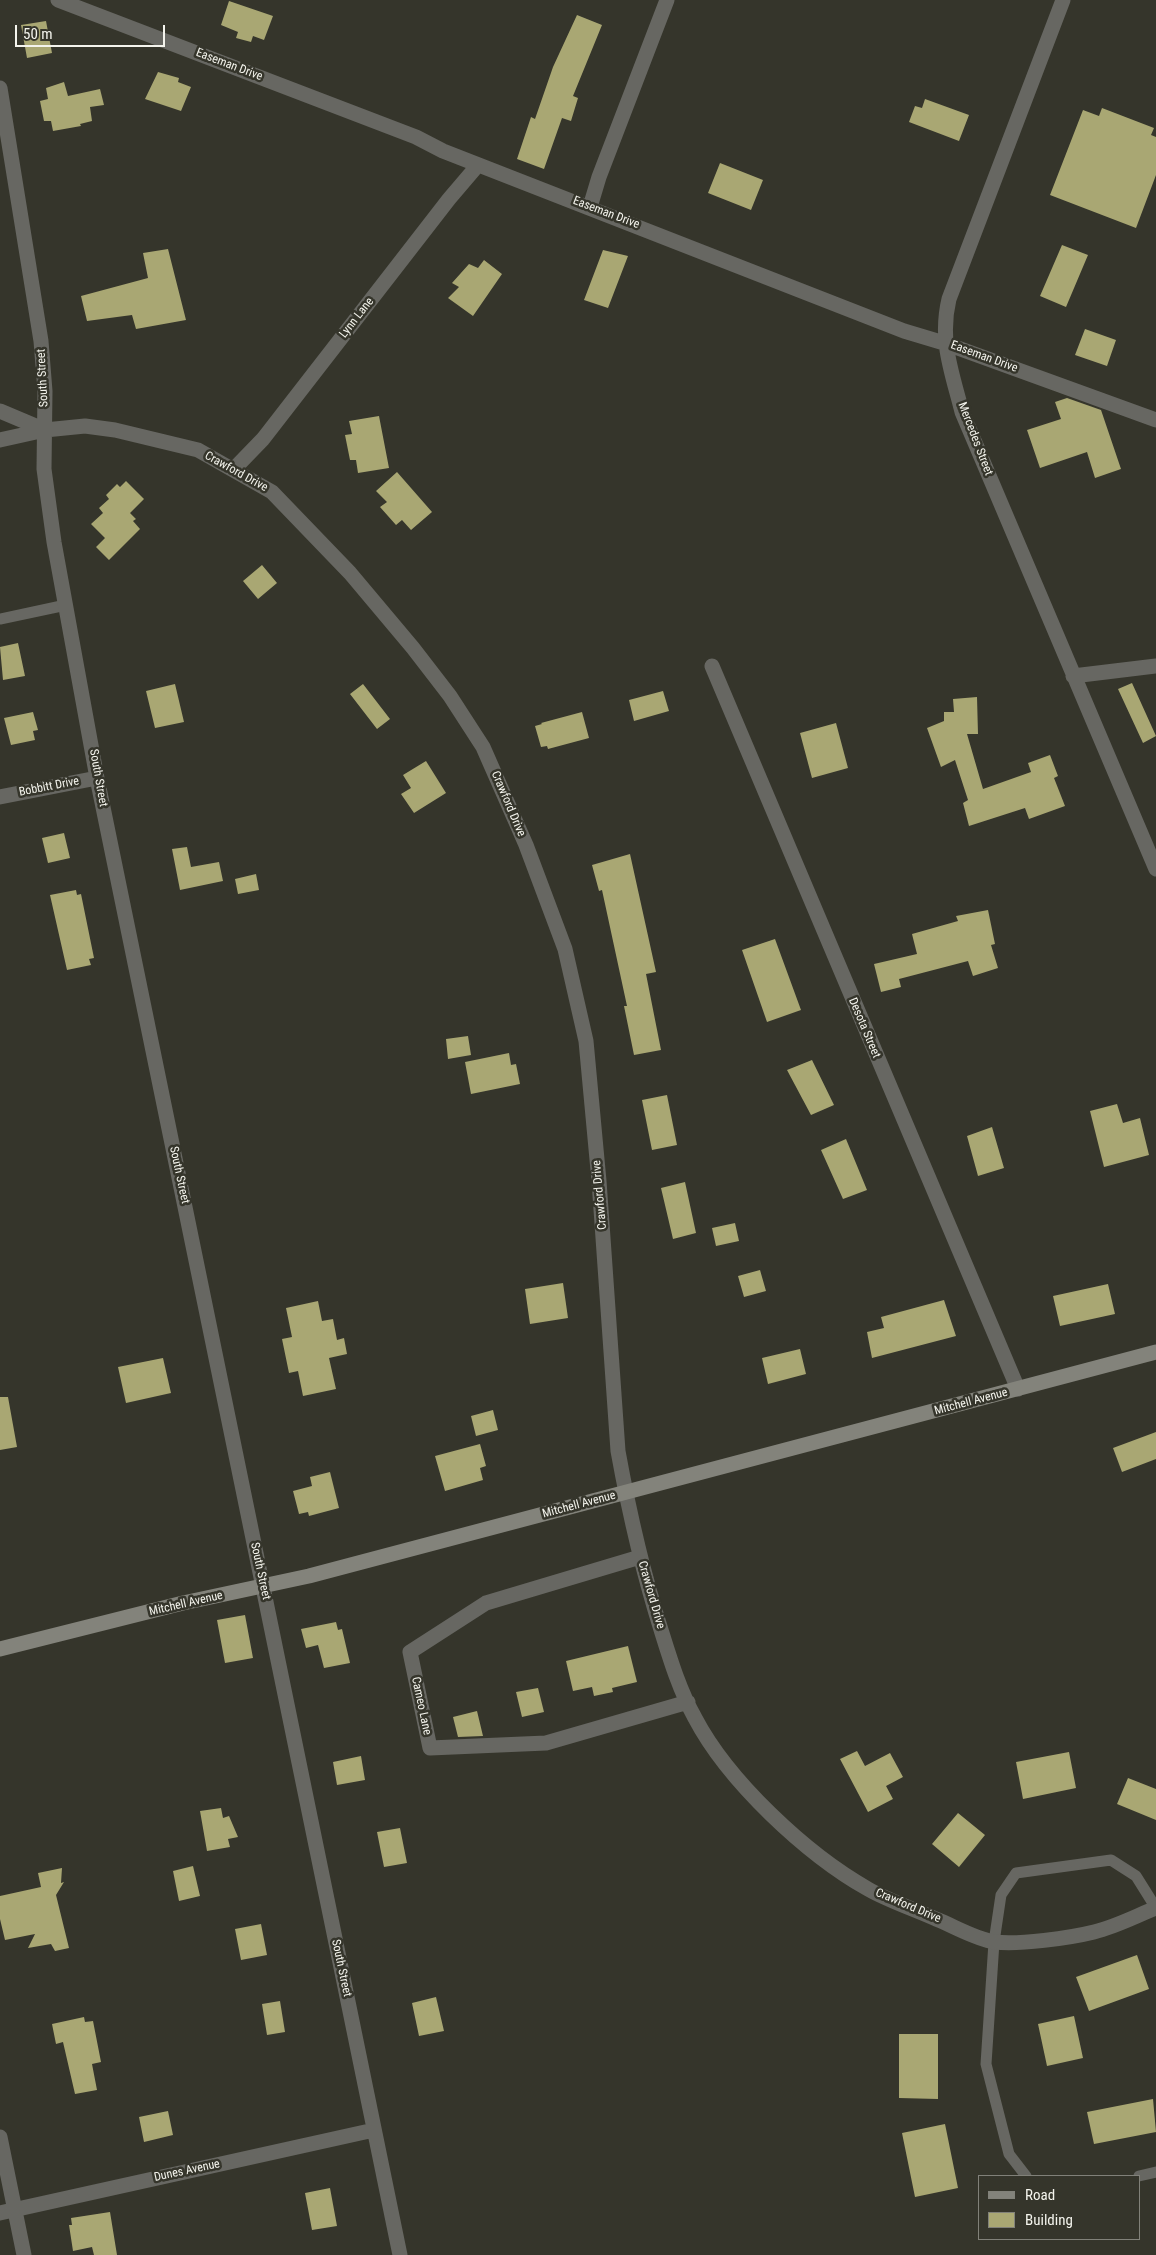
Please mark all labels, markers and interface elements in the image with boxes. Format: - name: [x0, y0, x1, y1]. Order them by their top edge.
- scale bar: [18, 15, 168, 47]
- text: 50 m: [23, 25, 53, 43]
- street label: Easeman Drive: [194, 46, 264, 84]
- street label: Easeman Drive: [571, 194, 641, 232]
- street label: Lynn Lane: [337, 295, 377, 341]
- street label: Easeman Drive: [949, 338, 1019, 376]
- street label: South Street: [34, 349, 52, 407]
- street label: Mercedes Street: [954, 400, 996, 478]
- street label: Crawford Drive: [202, 449, 270, 495]
- street label: South Street: [86, 748, 110, 808]
- street label: Crawford Drive: [488, 769, 528, 839]
- street label: Bobbitt Drive: [18, 774, 80, 800]
- street label: Desota Street: [845, 996, 883, 1060]
- street label: South Street: [166, 1145, 192, 1205]
- street label: Crawford Drive: [590, 1160, 610, 1230]
- street label: Mitchell Avenue: [933, 1385, 1009, 1419]
- street label: Mitchell Avenue: [541, 1488, 617, 1522]
- street label: South Street: [247, 1541, 273, 1601]
- street label: Crawford Drive: [634, 1559, 668, 1631]
- street label: Mitchell Avenue: [148, 1589, 224, 1619]
- street label: Cameo Lane: [408, 1676, 434, 1736]
- street label: Crawford Drive: [873, 1886, 943, 1926]
- street label: South Street: [328, 1938, 354, 1998]
- street label: Dunes Avenue: [153, 2157, 221, 2185]
- legend: [978, 2175, 1141, 2240]
- text: Road: [1025, 2186, 1055, 2204]
- text: Building: [1025, 2211, 1073, 2229]

